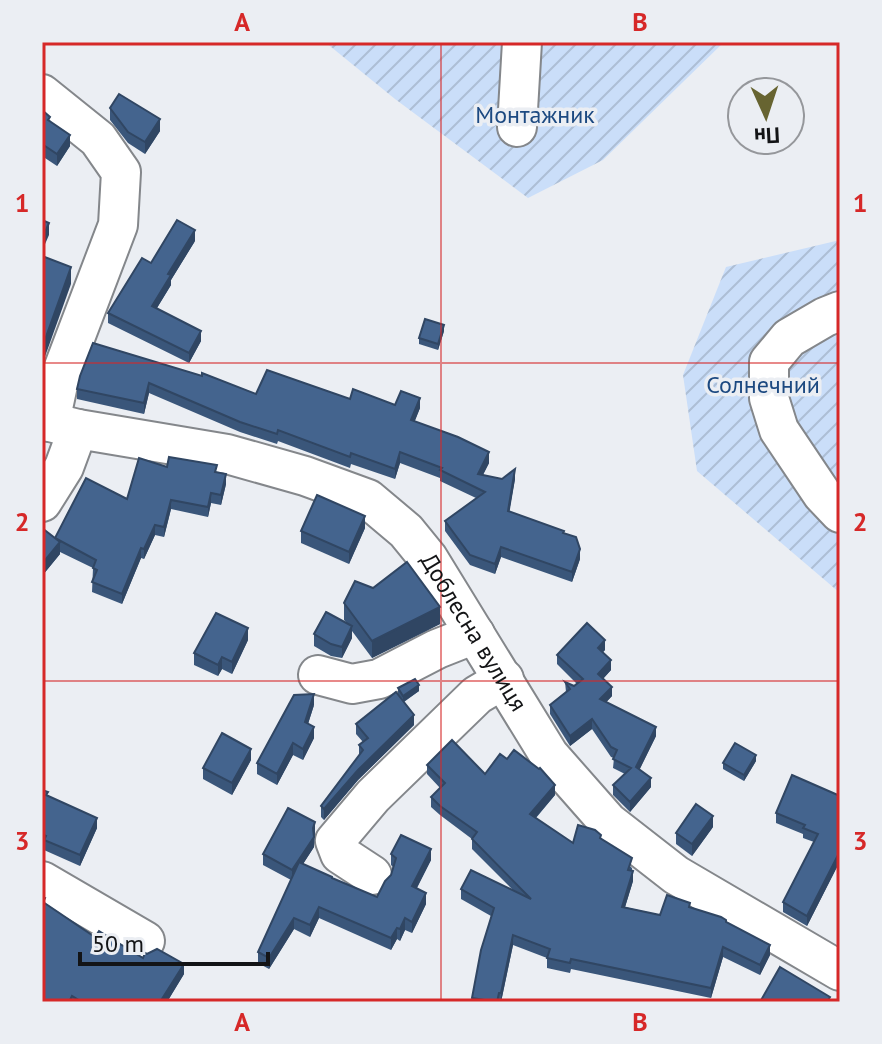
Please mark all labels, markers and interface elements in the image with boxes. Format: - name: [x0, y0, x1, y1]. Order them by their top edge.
- text: A: [234, 5, 250, 38]
- text: B: [632, 5, 648, 38]
- north arrow: [726, 76, 806, 156]
- park label: Монтажник: [475, 99, 595, 130]
- text: Пн: [753, 121, 781, 151]
- text: 1: [15, 186, 29, 219]
- text: 1: [853, 186, 867, 219]
- park label: Солнечний: [706, 369, 820, 400]
- text: 2: [15, 505, 29, 538]
- text: 2: [853, 505, 867, 538]
- street label: Доблесна вулиця: [414, 547, 534, 717]
- text: 3: [15, 824, 29, 857]
- text: 3: [853, 824, 867, 857]
- scale bar: [80, 916, 268, 966]
- text: 50 m: [92, 928, 144, 959]
- text: A: [234, 1005, 250, 1038]
- text: B: [632, 1005, 648, 1038]

